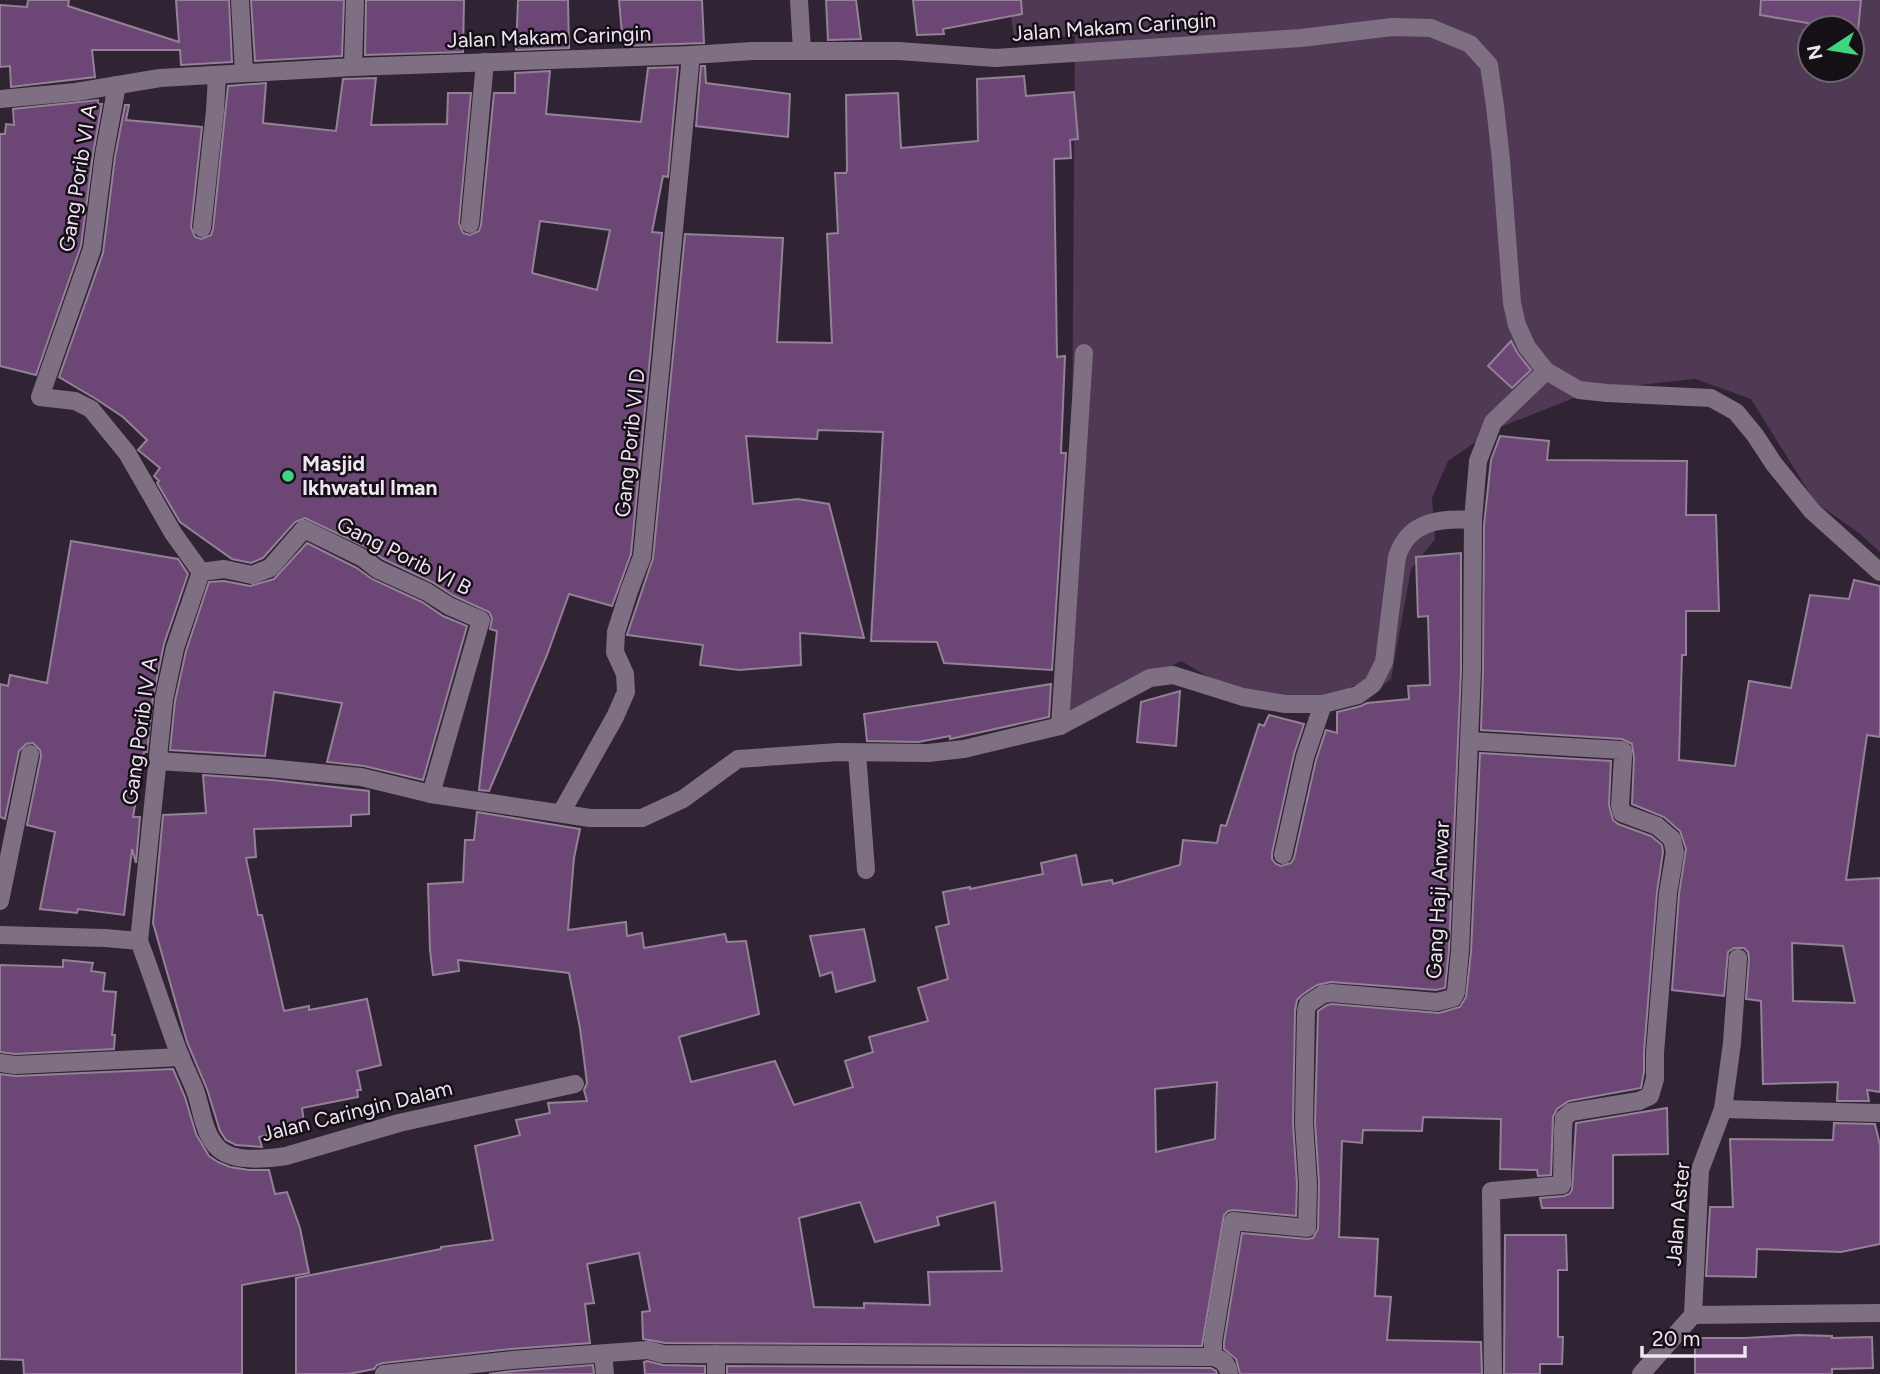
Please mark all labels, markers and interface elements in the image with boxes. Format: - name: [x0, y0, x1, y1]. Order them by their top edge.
- street label: Jalan Makam Caringin: [1011, 7, 1217, 46]
- north arrow: [1796, 14, 1866, 84]
- street label: Jalan Makam Caringin: [446, 20, 652, 53]
- text: N: [1802, 43, 1828, 62]
- street label: Gang Porib VI A: [53, 102, 102, 254]
- street label: Gang Porib VI D: [609, 367, 650, 519]
- place label: Masjid Ikhwatul Iman: [302, 451, 437, 500]
- marker: Masjid Ikhwatul Iman: [280, 468, 296, 484]
- street label: Gang Porib VI B: [333, 511, 476, 600]
- street label: Gang Porib IV A: [117, 655, 162, 807]
- street label: Gang Haji Anwar: [1421, 820, 1454, 979]
- street label: Jalan Caringin Dalam: [259, 1075, 455, 1146]
- street label: Jalan Aster: [1661, 1161, 1694, 1267]
- scale bar: [1642, 1314, 1745, 1358]
- text: 20 m: [1652, 1326, 1700, 1351]

